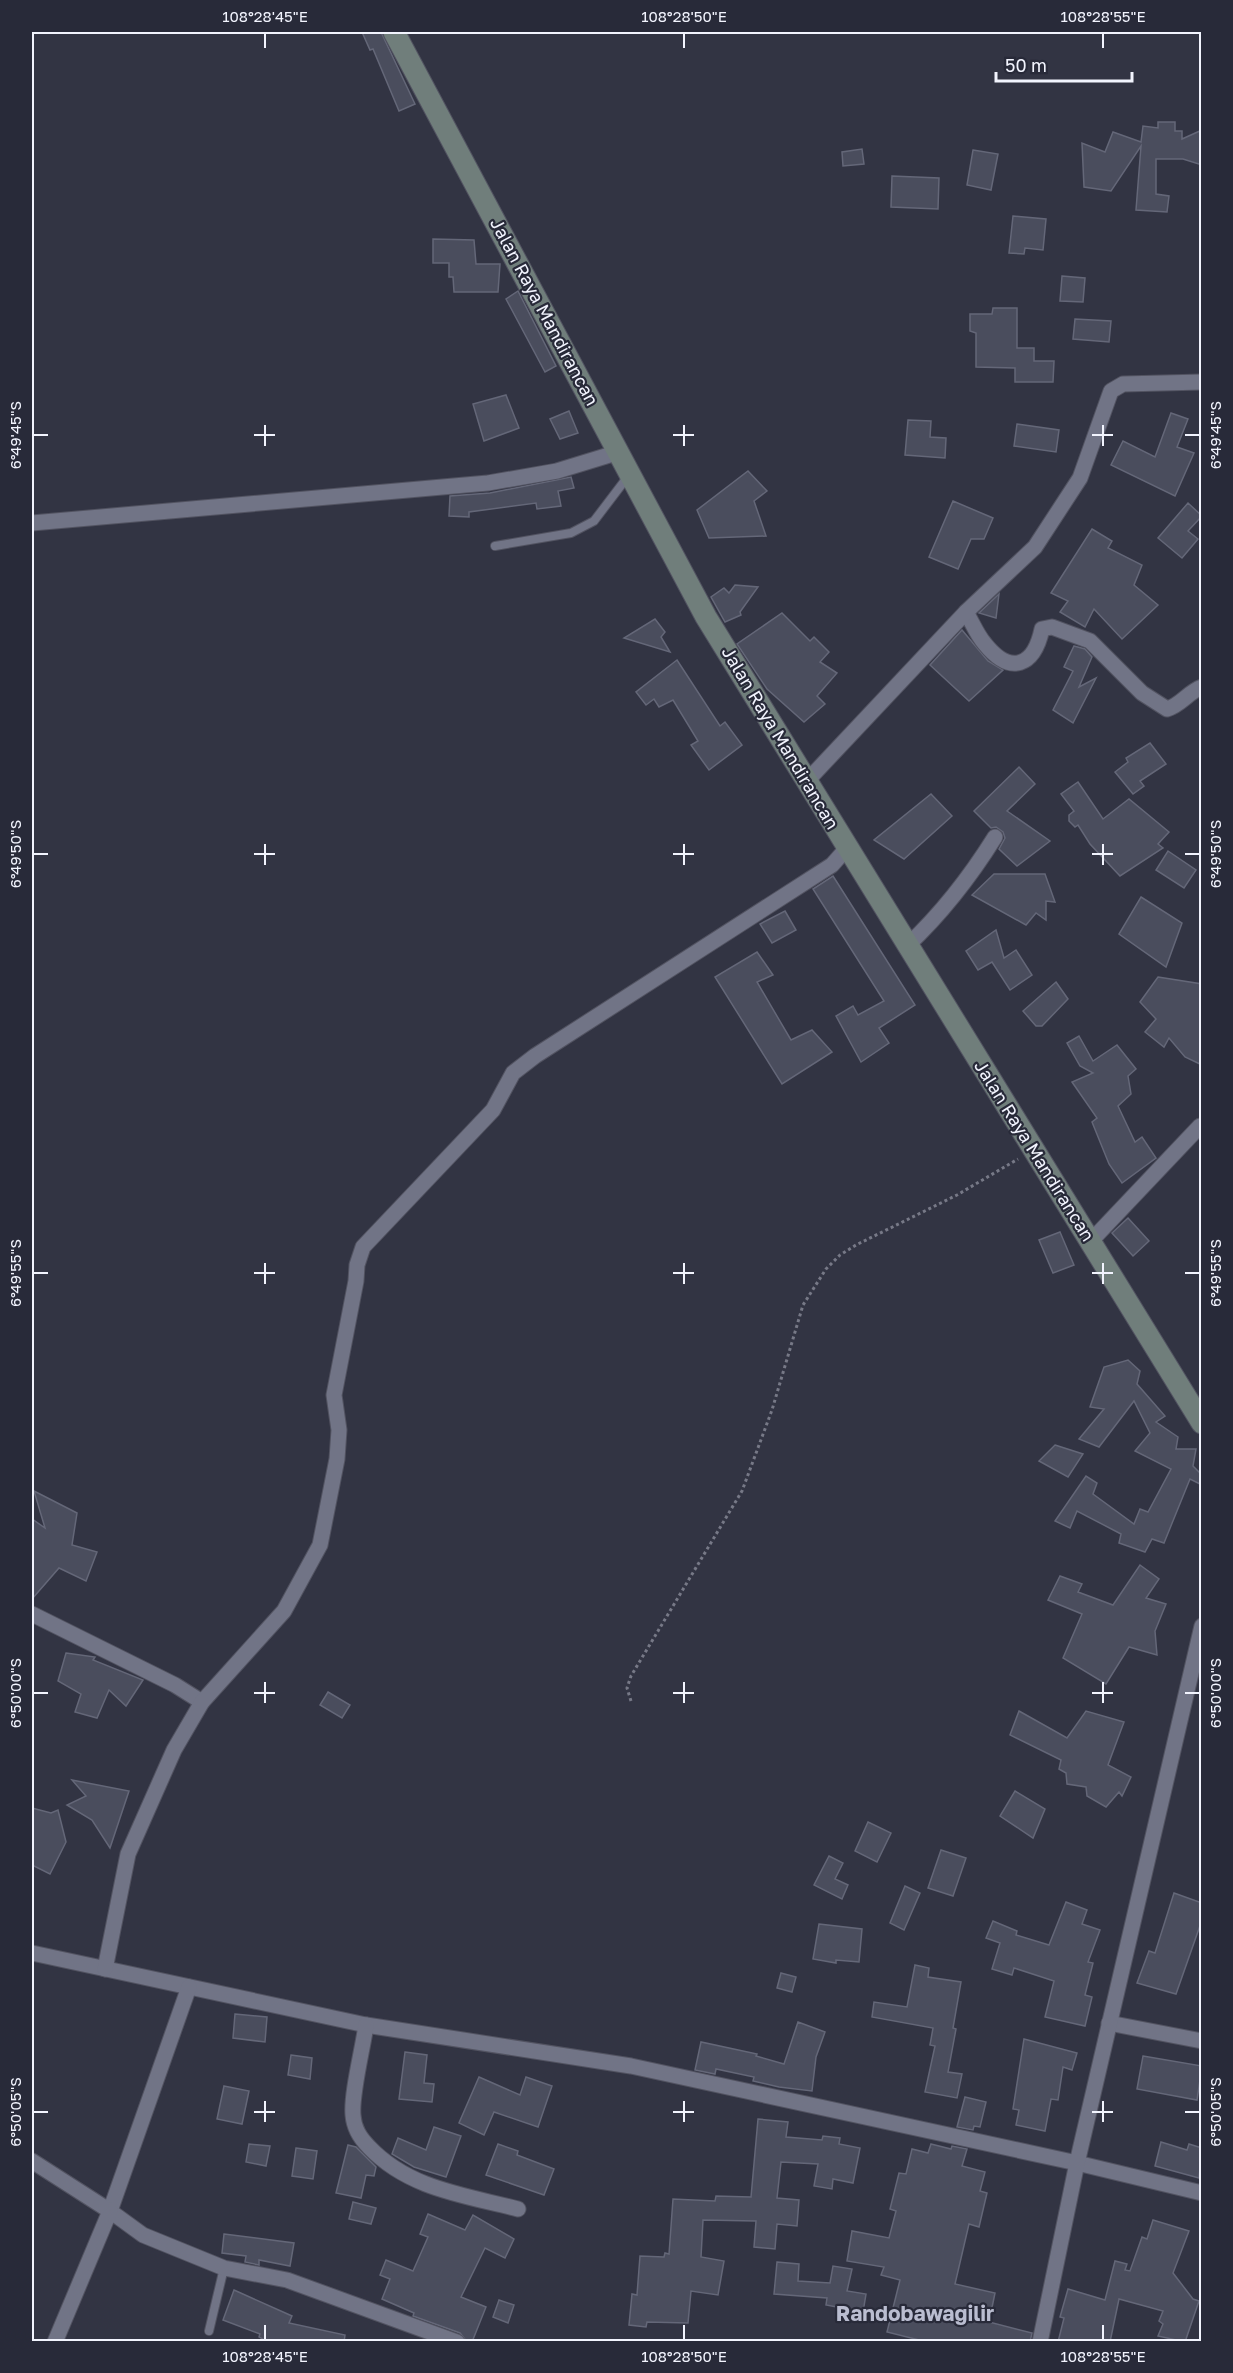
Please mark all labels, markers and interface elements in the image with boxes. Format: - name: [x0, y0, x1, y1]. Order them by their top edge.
- text: 108°28'45"E: [222, 7, 308, 25]
- text: 108°28'50"E: [641, 7, 727, 25]
- text: 108°28'55"E: [1060, 7, 1146, 25]
- scale bar: [996, 45, 1132, 83]
- text: 50 m: [1005, 54, 1047, 76]
- street label: Jalan Raya Mandirancan: [486, 214, 604, 409]
- text: 6°49'45"S: [6, 401, 24, 469]
- text: 6°49'45"S: [1206, 401, 1224, 469]
- street label: Jalan Raya Mandirancan: [717, 642, 844, 833]
- text: 6°49'50"S: [6, 820, 24, 888]
- text: 6°49'50"S: [1206, 820, 1224, 888]
- street label: Jalan Raya Mandirancan: [970, 1056, 1100, 1245]
- text: 6°49'55"S: [6, 1239, 24, 1307]
- text: 6°49'55"S: [1206, 1239, 1224, 1307]
- text: 6°50'00"S: [6, 1658, 24, 1728]
- text: 6°50'00"S: [1206, 1658, 1224, 1728]
- text: 6°50'05"S: [6, 2077, 24, 2147]
- text: 6°50'05"S: [1206, 2077, 1224, 2147]
- district label: Randobawagilir: [836, 2300, 994, 2326]
- text: 108°28'45"E: [222, 2347, 308, 2365]
- text: 108°28'50"E: [641, 2347, 727, 2365]
- text: 108°28'55"E: [1060, 2347, 1146, 2365]

